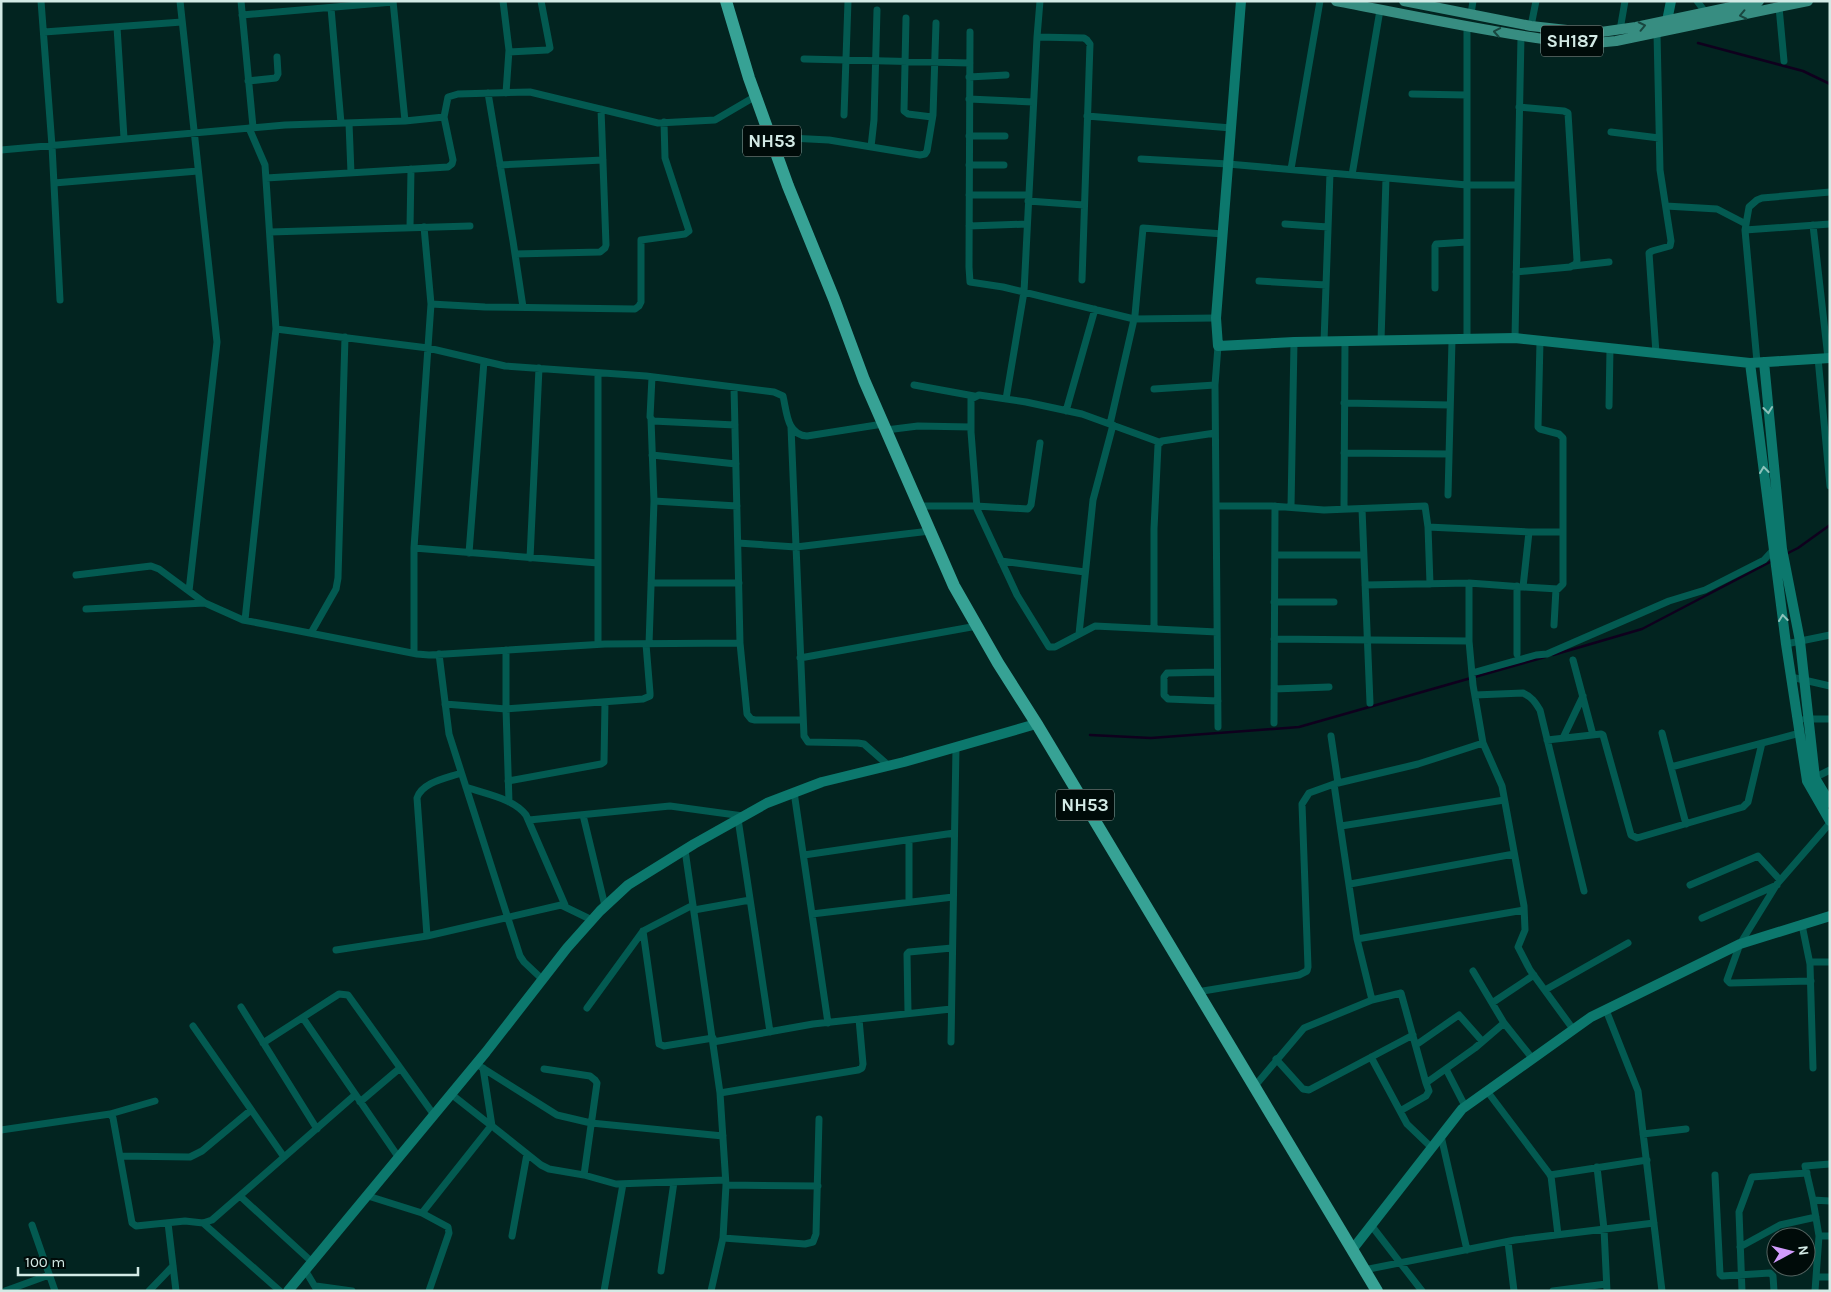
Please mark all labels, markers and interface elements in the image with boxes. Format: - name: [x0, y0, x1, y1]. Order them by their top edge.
- one-way arrow: [1739, 9, 1748, 19]
- one-way arrow: [1638, 21, 1647, 32]
- road number: SH187: [1541, 26, 1603, 56]
- one-way arrow: [1492, 27, 1501, 37]
- road number: NH53: [743, 125, 801, 156]
- one-way arrow: [1763, 407, 1774, 415]
- one-way arrow: [1759, 466, 1770, 474]
- one-way arrow: [1778, 614, 1788, 623]
- road number: NH53: [1056, 790, 1114, 820]
- north arrow: [1766, 1227, 1816, 1277]
- scale bar: [18, 1244, 138, 1276]
- text: N: [1794, 1244, 1812, 1256]
- text: 100 m: [25, 1253, 65, 1271]

